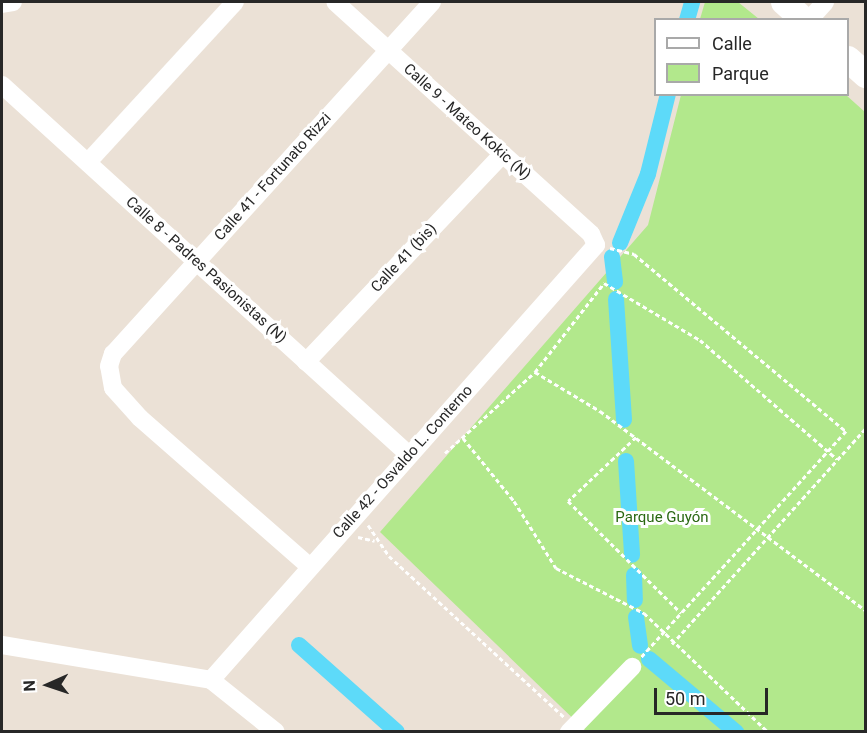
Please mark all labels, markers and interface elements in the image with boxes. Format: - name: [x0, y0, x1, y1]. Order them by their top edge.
- legend: [654, 18, 849, 96]
- text: Calle: [712, 33, 752, 54]
- street label: Calle 9 - Mateo Kokic (N): [400, 60, 534, 184]
- text: Parque: [712, 63, 769, 84]
- street label: Calle 41 - Fortunato Rizzi: [211, 109, 335, 245]
- street label: Calle 8 - Padres Pasionistas (N): [122, 193, 290, 347]
- street label: Calle 41 (bis): [368, 220, 440, 296]
- street label: Calle 42 - Osvaldo L. Conterno: [329, 382, 477, 542]
- park label: Parque Guyón: [615, 509, 709, 527]
- north arrow: [18, 655, 78, 715]
- scale bar: [657, 676, 771, 714]
- text: N: [20, 680, 39, 692]
- text: 50 m: [665, 688, 705, 709]

